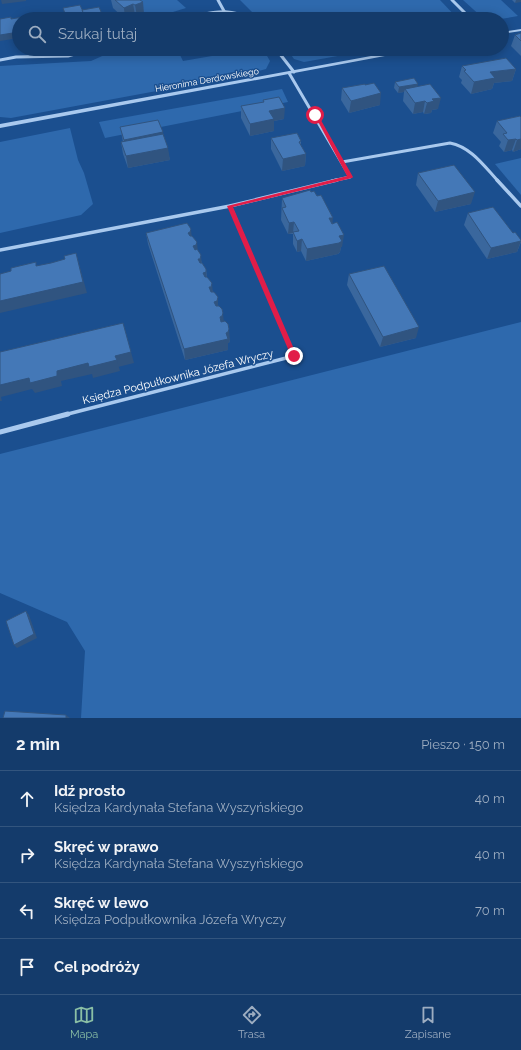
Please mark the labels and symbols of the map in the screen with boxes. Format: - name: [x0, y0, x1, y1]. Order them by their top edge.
- street label: Hieronima Derdowskiego: [154, 66, 260, 94]
- route start: [306, 106, 324, 124]
- street label: Księdza Podpułkownika Józefa Wryczy: [81, 347, 275, 407]
- route end: [285, 347, 303, 365]

